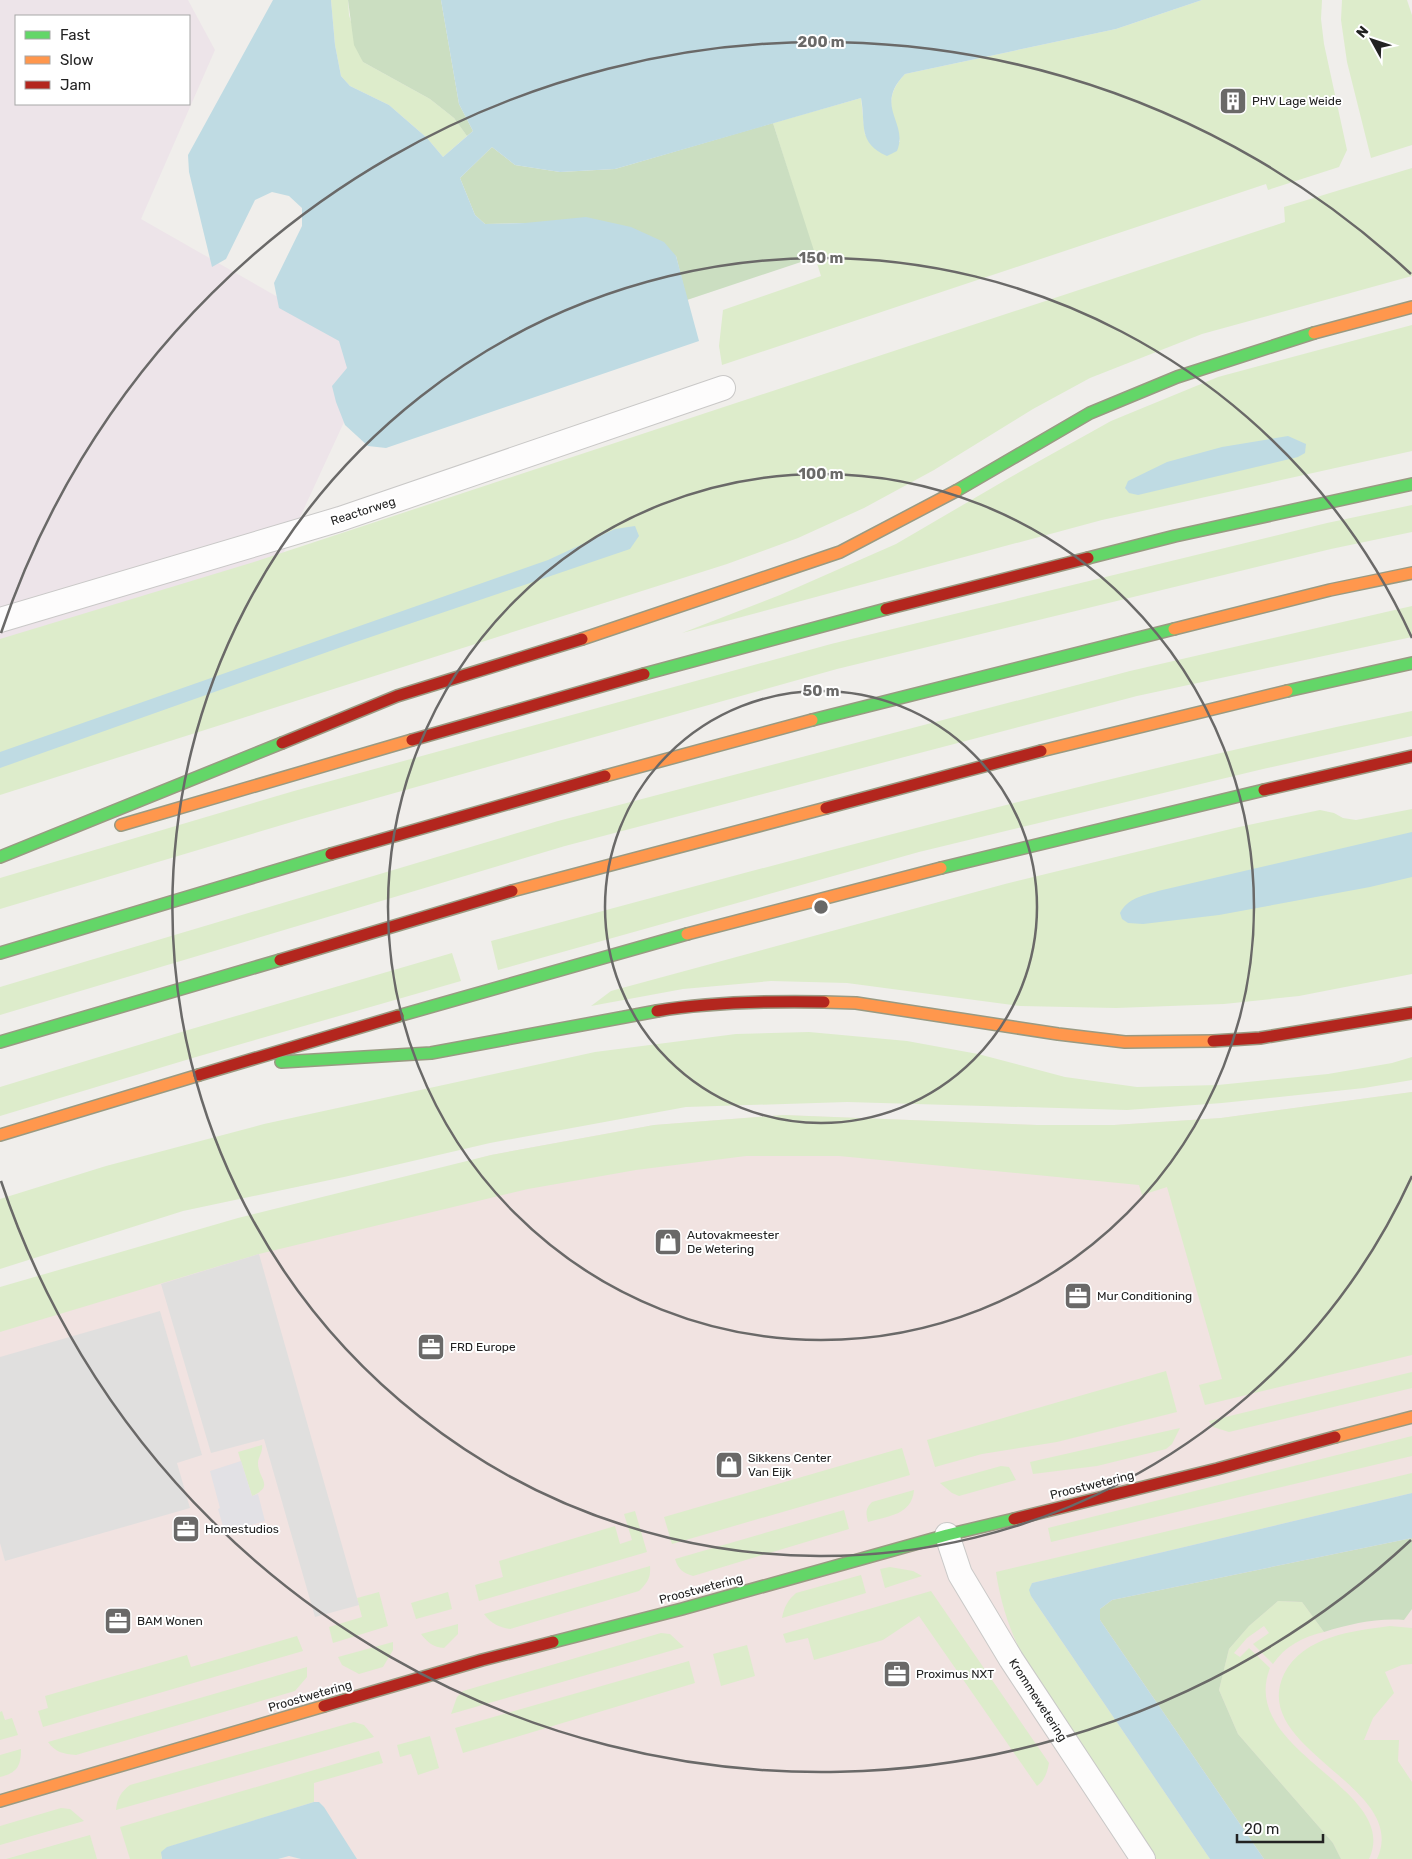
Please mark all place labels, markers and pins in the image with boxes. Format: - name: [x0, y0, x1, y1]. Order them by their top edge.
- building icon: PHV Lage Weide: [1218, 86, 1248, 116]
- place label: PHV Lage Weide: [1252, 94, 1342, 108]
- centre of rings: [812, 898, 830, 916]
- shop icon: Autovakmeester De Wetering: [653, 1227, 683, 1257]
- place label: Autovakmeester De Wetering: [687, 1228, 779, 1256]
- office icon: Mur Conditioning: [1063, 1281, 1093, 1311]
- place label: Mur Conditioning: [1097, 1289, 1192, 1303]
- office icon: FRD Europe: [416, 1332, 446, 1362]
- place label: FRD Europe: [450, 1340, 516, 1354]
- shop icon: Sikkens Center Van Eijk: [714, 1450, 744, 1480]
- place label: Sikkens Center Van Eijk: [748, 1451, 832, 1479]
- office icon: Homestudios: [171, 1514, 201, 1544]
- place label: Homestudios: [205, 1522, 279, 1536]
- office icon: BAM Wonen: [103, 1606, 133, 1636]
- place label: BAM Wonen: [137, 1614, 203, 1628]
- office icon: Proximus NXT: [882, 1659, 912, 1689]
- place label: Proximus NXT: [916, 1667, 994, 1681]

